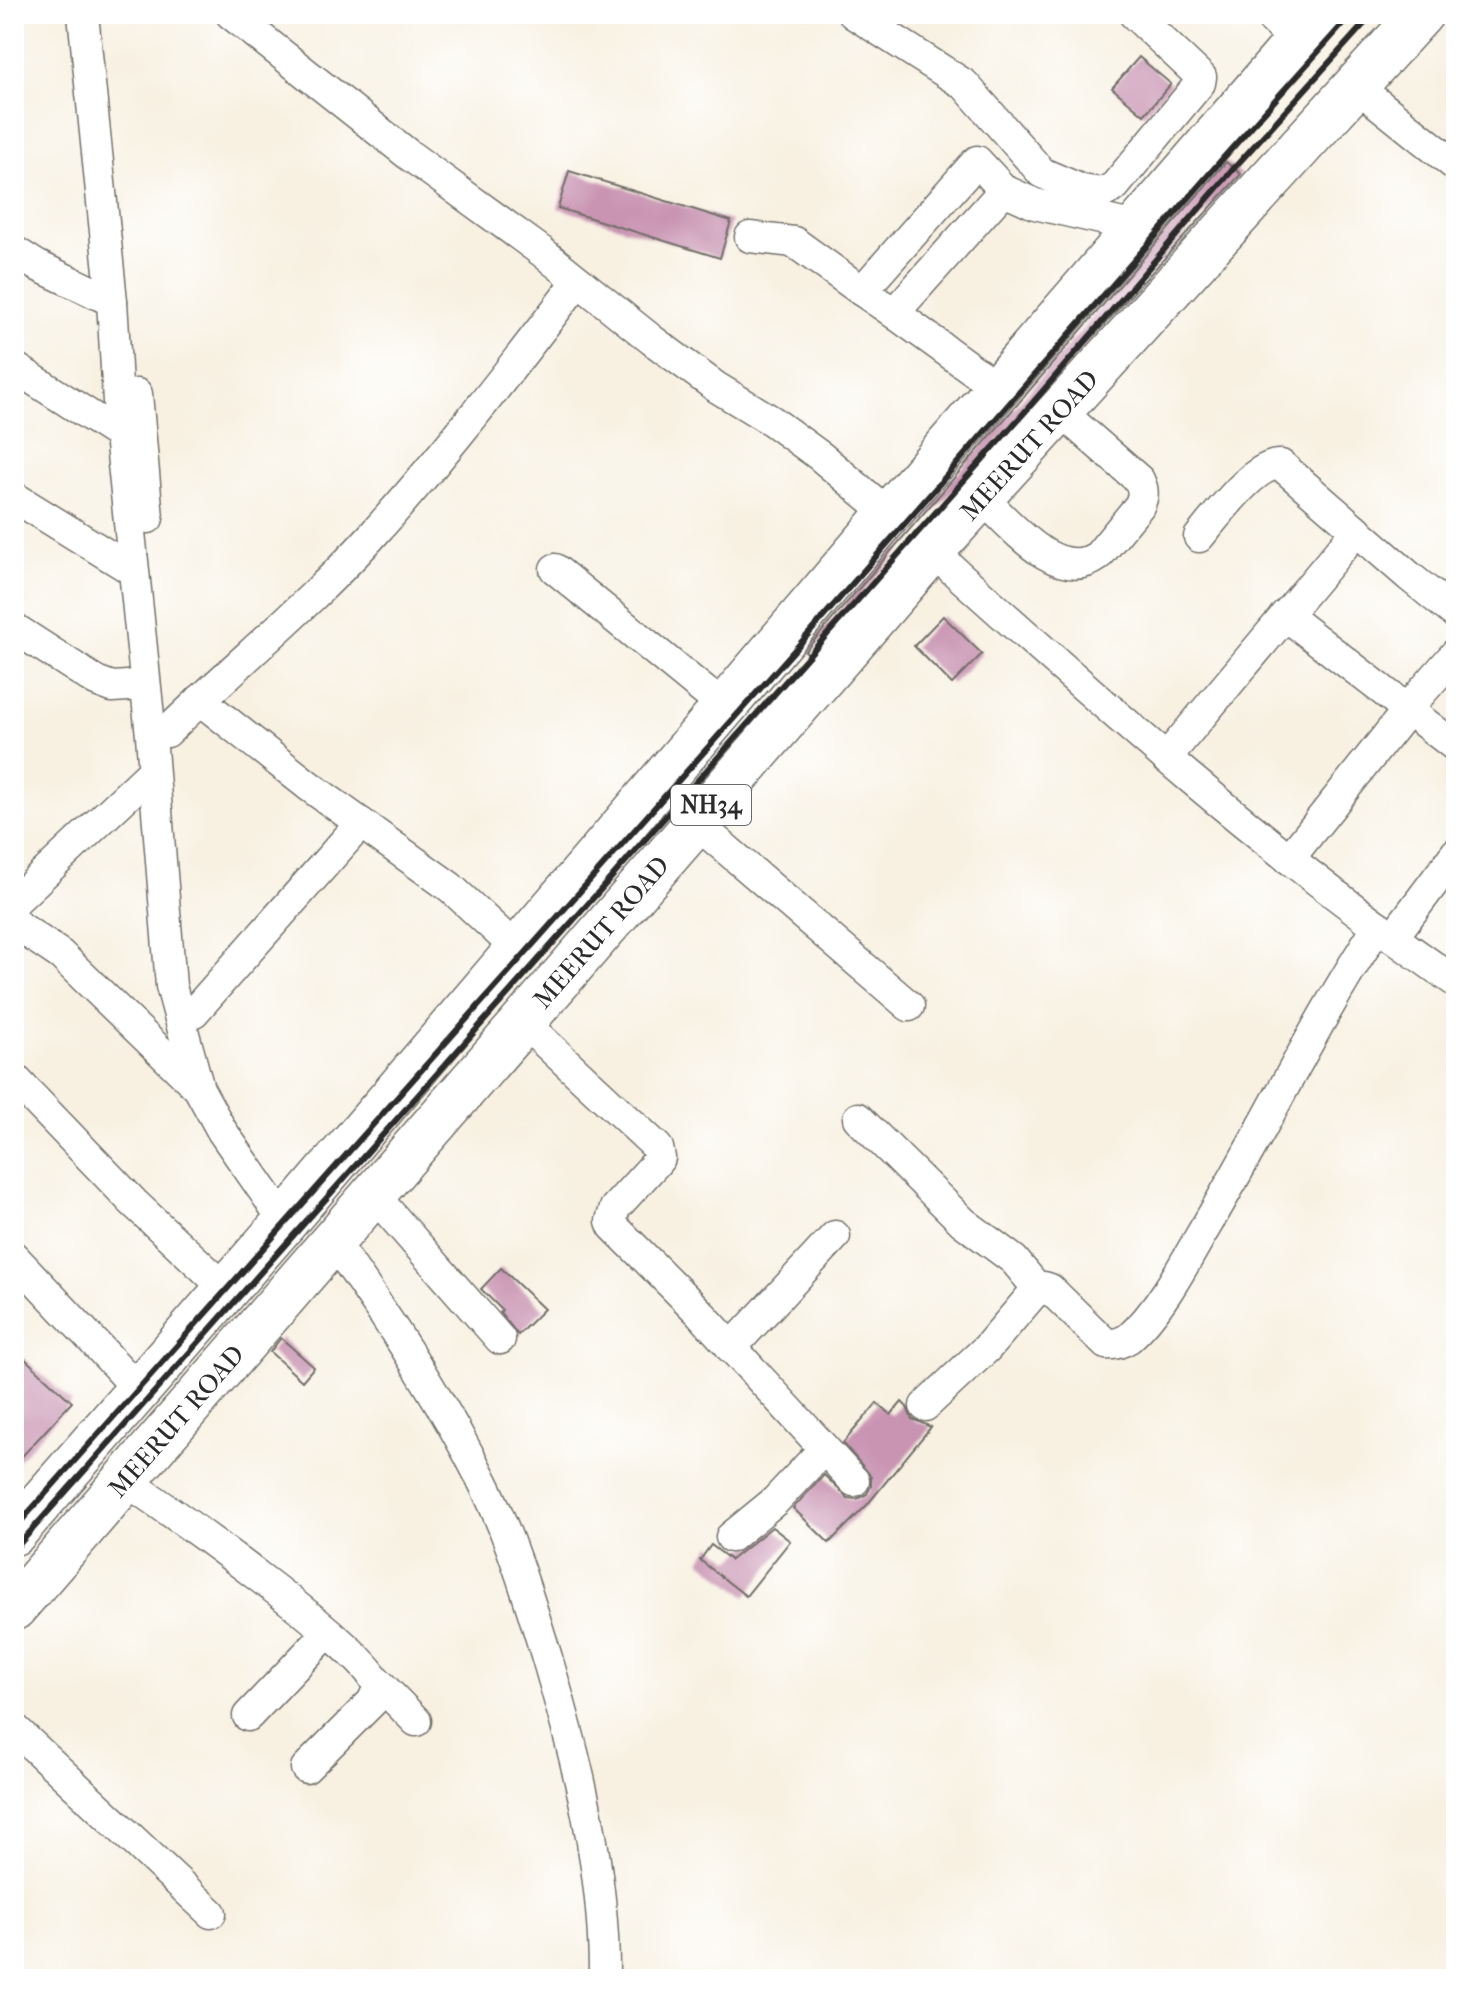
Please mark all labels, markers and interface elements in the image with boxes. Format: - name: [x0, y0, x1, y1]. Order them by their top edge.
- street label: MEERUT ROAD: [954, 364, 1105, 527]
- road number: NH34: [671, 785, 751, 825]
- street label: MEERUT ROAD: [527, 850, 676, 1015]
- street label: MEERUT ROAD: [102, 1339, 251, 1504]

